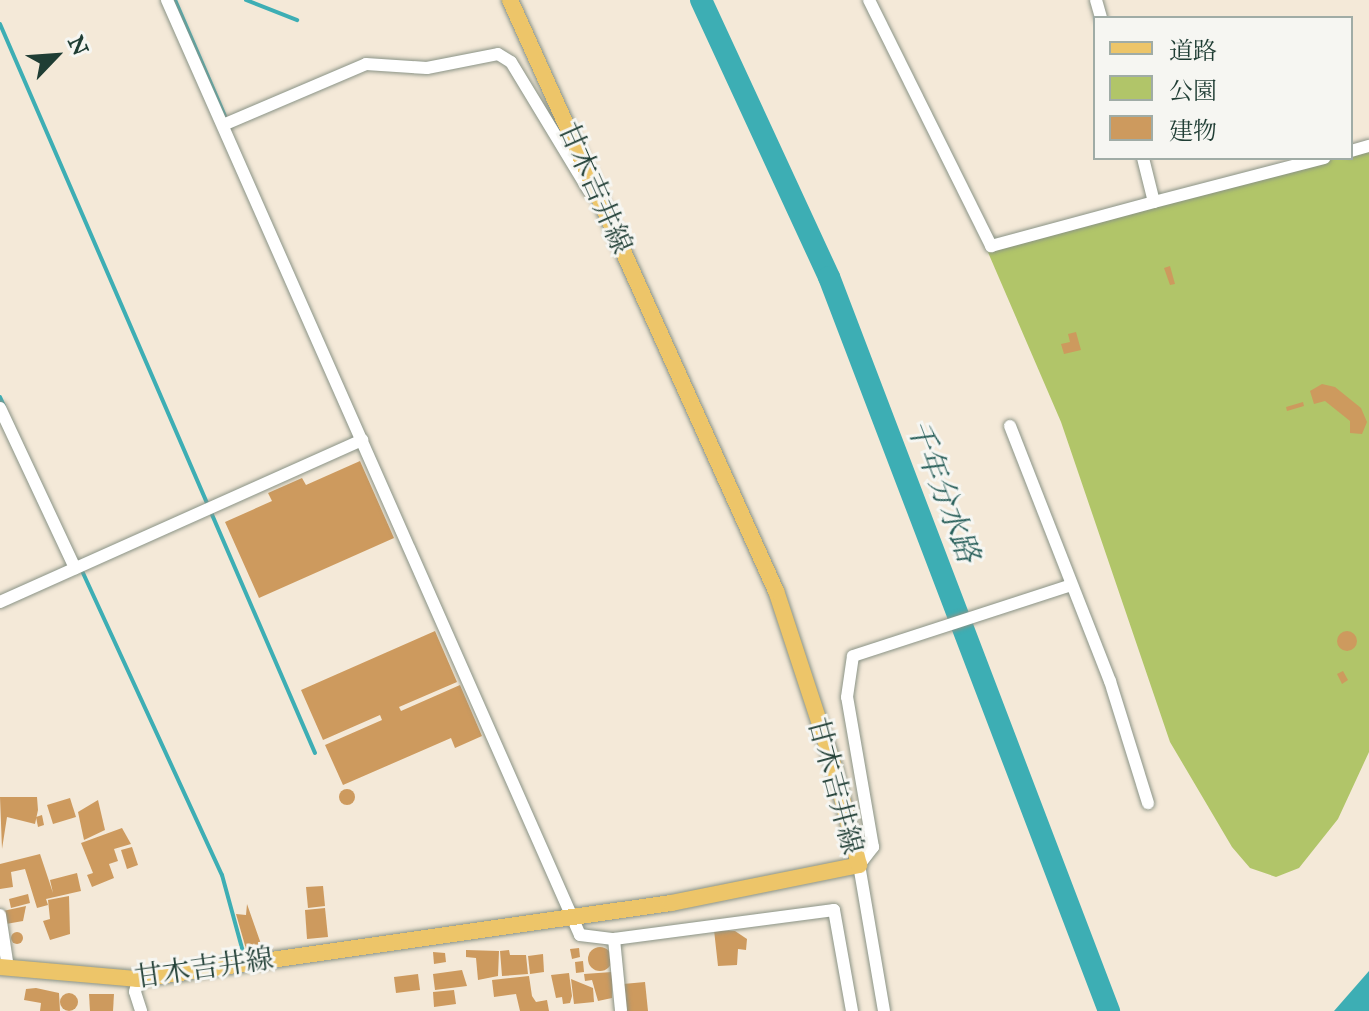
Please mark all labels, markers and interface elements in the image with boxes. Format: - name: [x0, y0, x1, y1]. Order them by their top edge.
- north arrow: [16, 16, 96, 96]
- legend: [1093, 16, 1353, 160]
- text: N: [62, 31, 94, 60]
- text: 道路: [1169, 36, 1217, 66]
- text: 公園: [1169, 76, 1217, 106]
- text: 建物: [1169, 116, 1217, 146]
- street label: 甘木吉井線: [551, 117, 639, 259]
- water label: 千年分水路: [899, 415, 987, 567]
- street label: 甘木吉井線: [801, 714, 869, 858]
- street label: 甘木吉井線: [132, 942, 276, 994]

